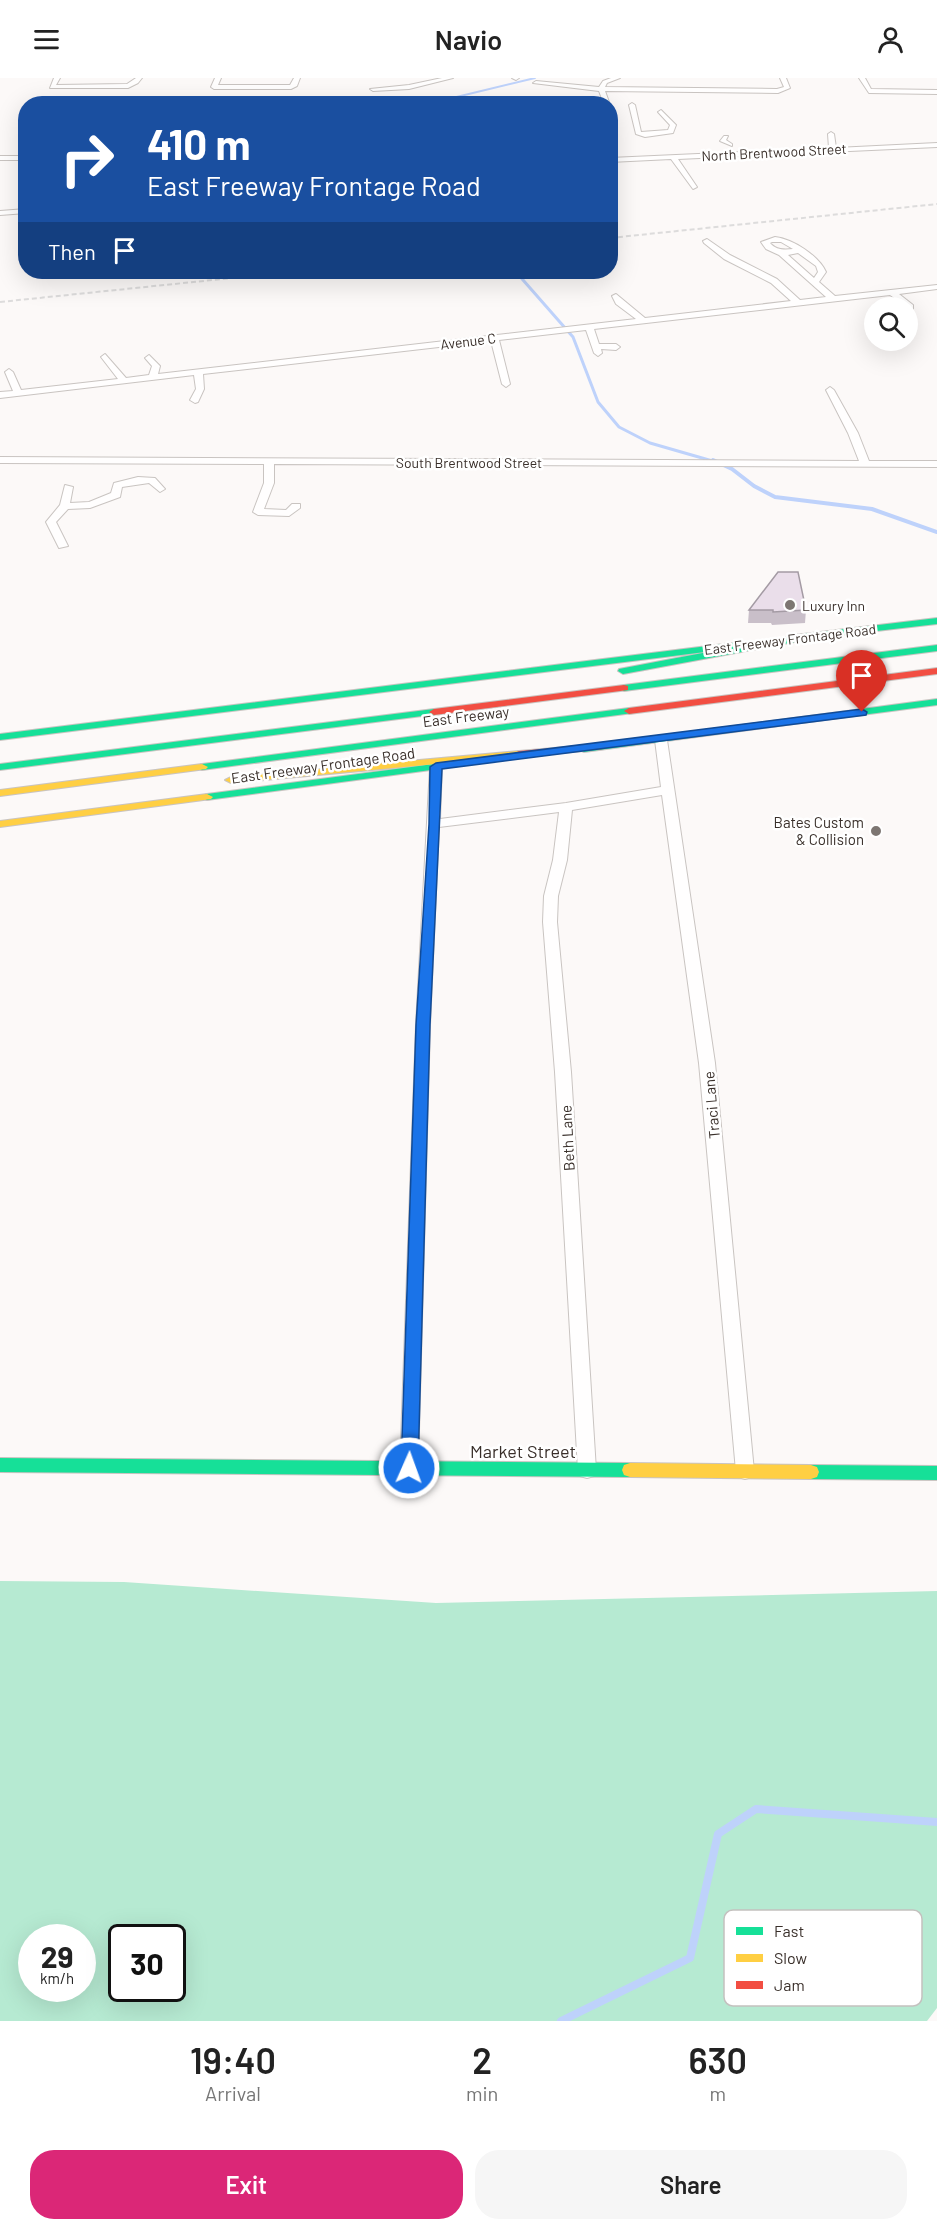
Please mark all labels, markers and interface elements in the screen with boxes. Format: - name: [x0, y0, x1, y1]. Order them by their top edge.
- icon: menu: [30, 23, 63, 56]
- text: Navio: [435, 23, 502, 55]
- icon: person: [874, 23, 907, 56]
- text: 410 m: [147, 118, 251, 168]
- icon: right: [48, 120, 126, 198]
- street label: North Brentwood Street: [701, 140, 847, 164]
- text: East Freeway Frontage Road: [147, 169, 481, 201]
- icon: arrive: [108, 234, 141, 267]
- text: Then: [48, 238, 96, 264]
- map controls: [864, 297, 918, 351]
- button: search: [864, 297, 918, 351]
- street label: Avenue C: [439, 329, 497, 353]
- street label: South Brentwood Street: [396, 454, 542, 471]
- place label: Luxury Inn: [802, 597, 865, 614]
- marker: Luxury Inn: [783, 598, 797, 612]
- street label: East Freeway Frontage Road: [703, 620, 877, 658]
- pin: [836, 650, 887, 712]
- icon: arrive: [845, 659, 878, 692]
- street label: East Freeway: [422, 702, 510, 730]
- street label: East Freeway Frontage Road: [230, 743, 416, 787]
- place label: Bates Custom & Collision: [774, 813, 864, 848]
- marker: Bates Custom & Collision: [869, 824, 883, 838]
- street label: Traci Lane: [699, 1071, 723, 1139]
- street label: Beth Lane: [556, 1105, 578, 1171]
- position arrow: [377, 1436, 441, 1500]
- street label: Market Street: [470, 1440, 576, 1462]
- legend: [724, 1910, 922, 2006]
- text: Fast: [774, 1921, 804, 1940]
- speed limit sign: 30: [108, 1924, 186, 2002]
- text: 29: [41, 1938, 73, 1974]
- text: Slow: [774, 1948, 807, 1967]
- text: km/h: [40, 1969, 74, 1987]
- text: Jam: [774, 1975, 805, 1994]
- text: 19:40: [190, 2038, 276, 2081]
- text: 2: [472, 2038, 492, 2081]
- text: 630: [688, 2038, 747, 2081]
- text: Arrival: [205, 2081, 261, 2105]
- text: min: [466, 2081, 498, 2105]
- text: m: [709, 2081, 726, 2105]
- button: Exit: [30, 2150, 463, 2219]
- button: Share: [475, 2150, 907, 2219]

